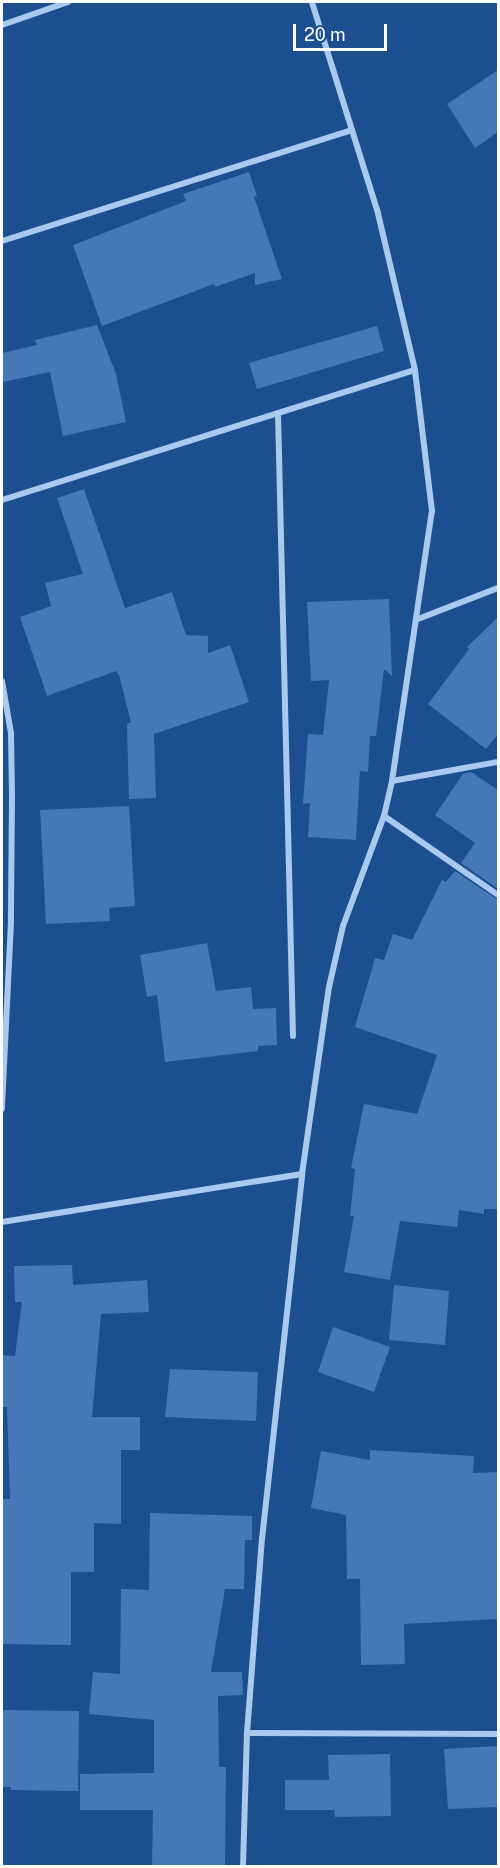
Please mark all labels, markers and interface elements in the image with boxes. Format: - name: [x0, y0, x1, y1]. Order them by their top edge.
- scale bar: [296, 12, 390, 50]
- text: 20 m: [304, 24, 346, 45]

